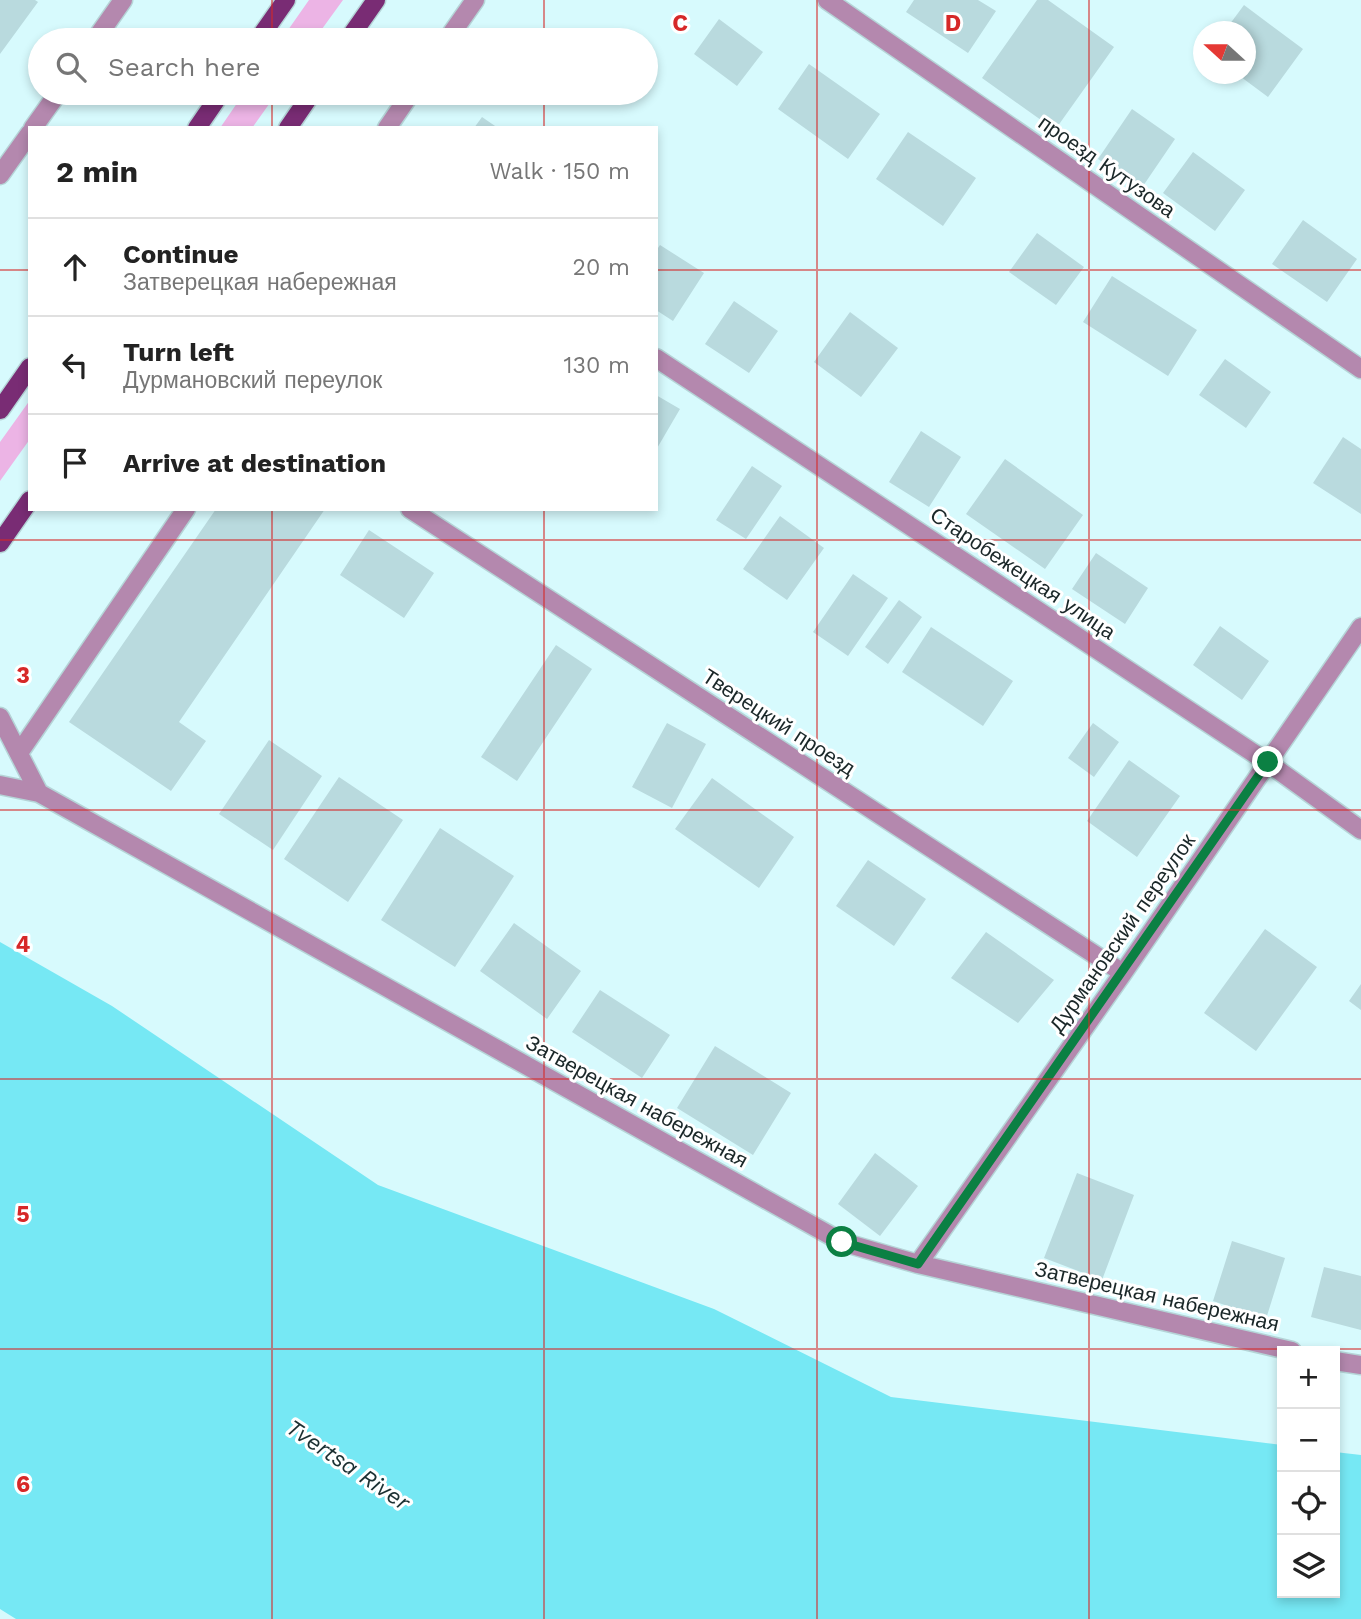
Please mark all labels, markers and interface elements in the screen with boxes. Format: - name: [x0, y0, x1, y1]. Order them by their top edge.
- text: C: [672, 10, 688, 37]
- text: D: [945, 10, 961, 37]
- north arrow: [1193, 21, 1256, 84]
- search box: [28, 28, 658, 105]
- icon: search: [52, 48, 90, 86]
- text: Search here: [108, 52, 260, 82]
- street label: проезд Кутузова: [1034, 110, 1180, 223]
- text: 2 min: [56, 154, 138, 189]
- text: Walk · 150 m: [489, 158, 630, 185]
- text: Continue: [123, 239, 239, 269]
- icon: ahead: [56, 248, 94, 286]
- text: 20 m: [573, 254, 630, 281]
- text: Затверецкая набережная: [123, 269, 397, 296]
- text: Turn left: [123, 337, 234, 367]
- icon: left: [56, 346, 94, 384]
- text: 130 m: [564, 352, 630, 379]
- text: Дурмановский переулок: [123, 367, 382, 394]
- icon: arrive: [56, 444, 94, 482]
- text: Arrive at destination: [123, 448, 386, 478]
- street label: Старобежецкая улица: [926, 502, 1121, 645]
- text: 3: [16, 662, 30, 689]
- street label: Тверецкий проезд: [698, 663, 860, 781]
- route end: [1252, 746, 1283, 777]
- street label: Дурмановский переулок: [1044, 828, 1201, 1037]
- text: 4: [16, 931, 31, 958]
- street label: Затверецкая набережная: [522, 1029, 752, 1173]
- text: 5: [16, 1201, 30, 1228]
- route start: [826, 1226, 857, 1257]
- street label: Затверецкая набережная: [1032, 1256, 1282, 1336]
- map controls: [1277, 1346, 1340, 1598]
- button: +: [1277, 1346, 1340, 1409]
- button: −: [1277, 1409, 1340, 1472]
- water label: Tvertsa River: [281, 1414, 416, 1517]
- text: 6: [16, 1471, 30, 1498]
- button: locate: [1277, 1472, 1340, 1535]
- button: layers: [1277, 1535, 1340, 1598]

